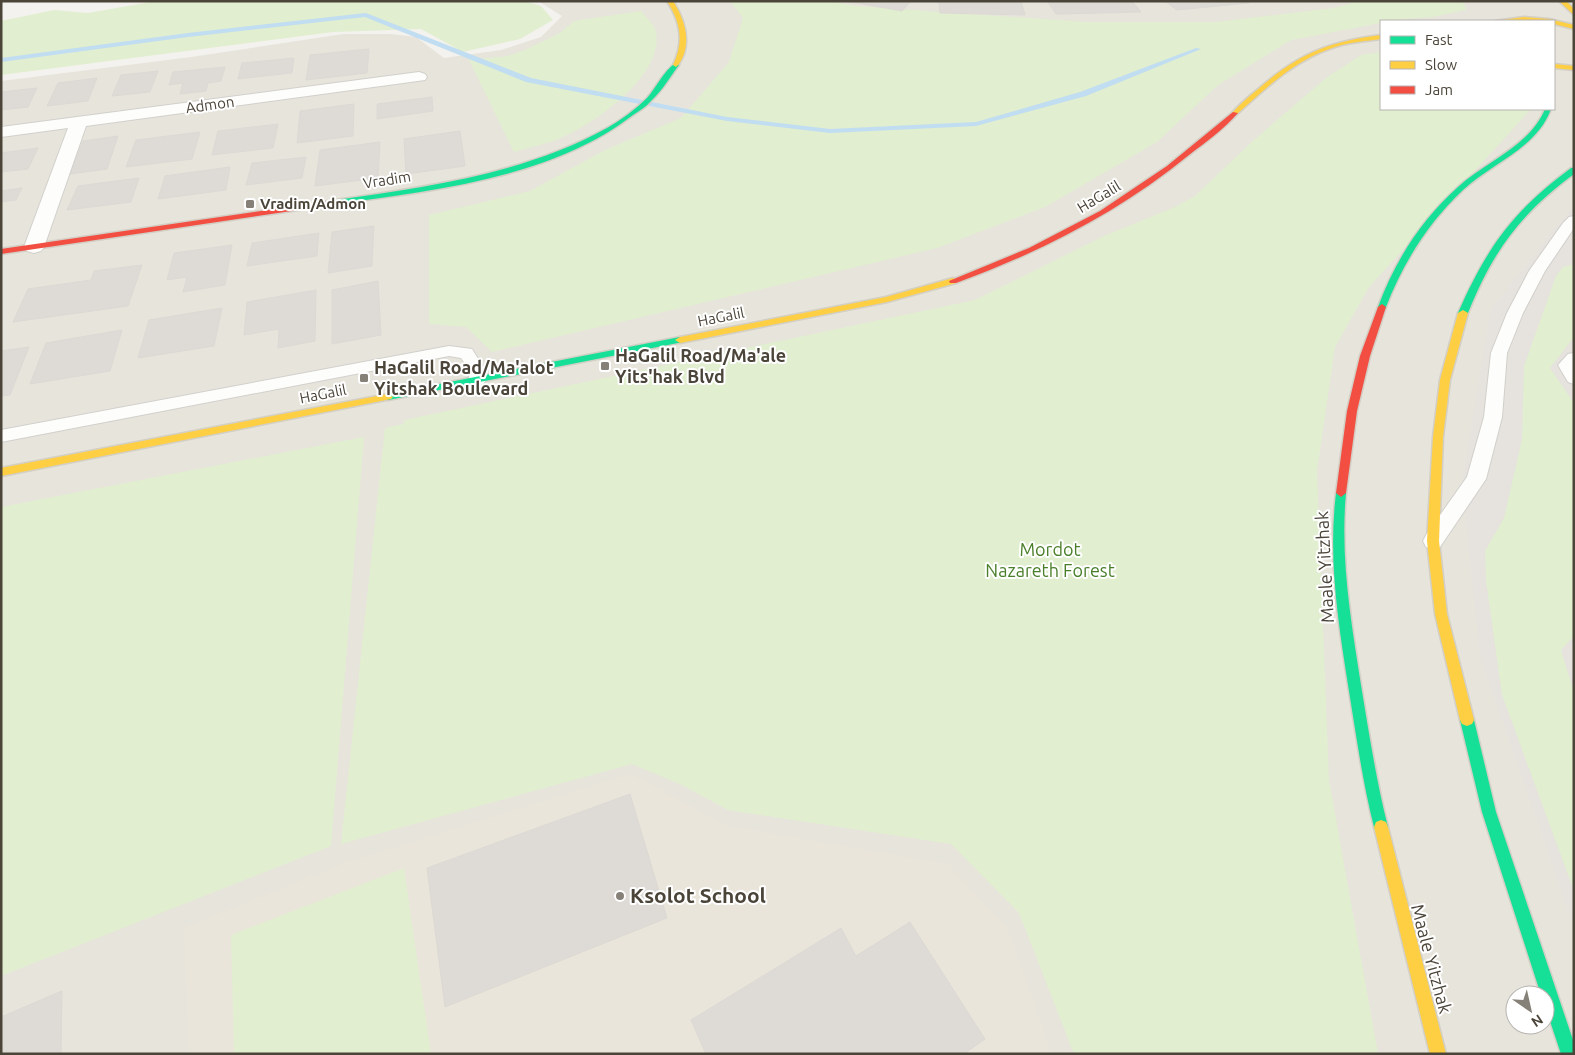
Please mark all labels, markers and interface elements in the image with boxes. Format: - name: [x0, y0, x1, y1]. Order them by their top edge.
- legend: [1380, 20, 1555, 110]
- text: Fast: [1425, 31, 1453, 48]
- text: Slow: [1425, 56, 1458, 73]
- text: Jam: [1425, 81, 1453, 98]
- street label: Admon: [185, 93, 235, 116]
- street label: Vradim: [362, 167, 412, 192]
- street label: HaGalil: [1074, 177, 1123, 216]
- place label: Vradim/Admon: [260, 195, 366, 212]
- marker: Vradim/Admon: [244, 198, 256, 210]
- street label: HaGalil: [696, 304, 746, 329]
- place label: HaGalil Road/Ma'ale Yits'hak Blvd: [615, 345, 786, 386]
- place label: HaGalil Road/Ma'alot Yitshak Boulevard: [374, 357, 554, 398]
- marker: HaGalil Road/Ma'ale Yits'hak Blvd: [599, 360, 611, 372]
- marker: HaGalil Road/Ma'alot Yitshak Boulevard: [358, 372, 370, 384]
- street label: HaGalil: [298, 381, 348, 406]
- street label: Maale Yitzhak: [1311, 510, 1337, 624]
- park label: Mordot Nazareth Forest: [985, 539, 1115, 580]
- place label: Ksolot School: [630, 883, 766, 907]
- marker: Ksolot School: [614, 890, 626, 902]
- street label: Maale Yitzhak: [1408, 902, 1456, 1016]
- north arrow: [1505, 985, 1555, 1035]
- text: N: [1528, 1011, 1546, 1030]

